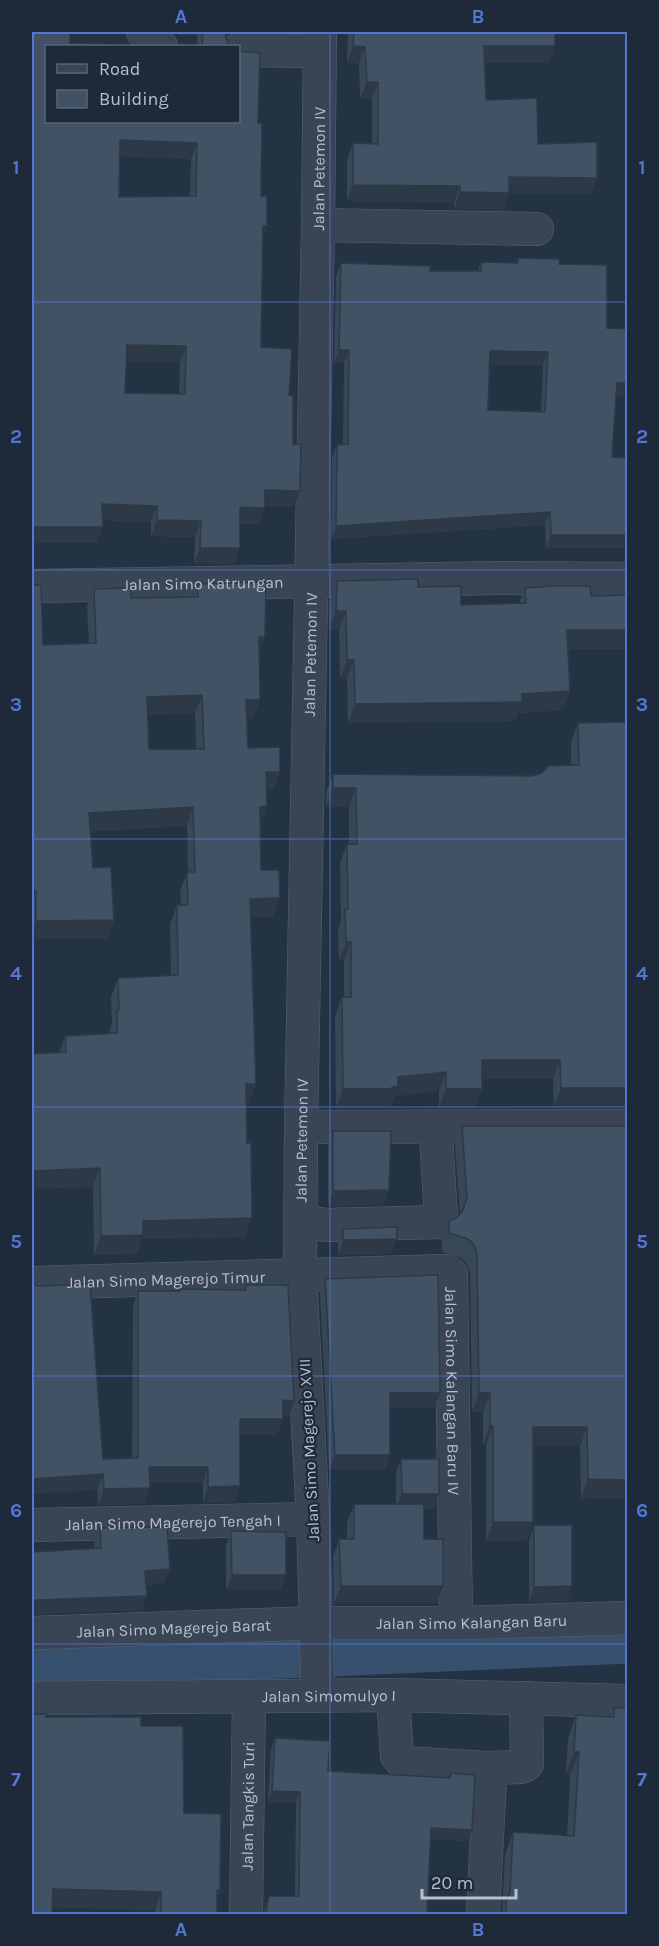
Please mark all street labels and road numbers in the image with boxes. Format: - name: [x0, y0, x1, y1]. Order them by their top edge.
- street label: Jalan Petemon IV: [308, 106, 329, 231]
- street label: Jalan Simo Katrungan: [122, 572, 284, 594]
- street label: Jalan Petemon IV: [299, 592, 321, 717]
- street label: Jalan Petemon IV: [291, 1078, 311, 1203]
- street label: Jalan Simo Magerejo Timur: [66, 1267, 266, 1291]
- street label: Jalan Simo Kalangan Baru IV: [442, 1287, 464, 1495]
- street label: Jalan Simo Magerejo XVII: [295, 1358, 323, 1542]
- street label: Jalan Simo Magerejo Tengah I: [65, 1510, 281, 1534]
- street label: Jalan Simo Kalangan Baru: [376, 1610, 568, 1633]
- street label: Jalan Simo Magerejo Barat: [76, 1615, 272, 1641]
- street label: Jalan Simomulyo I: [262, 1685, 396, 1706]
- street label: Jalan Tangkis Turi: [237, 1741, 258, 1871]

